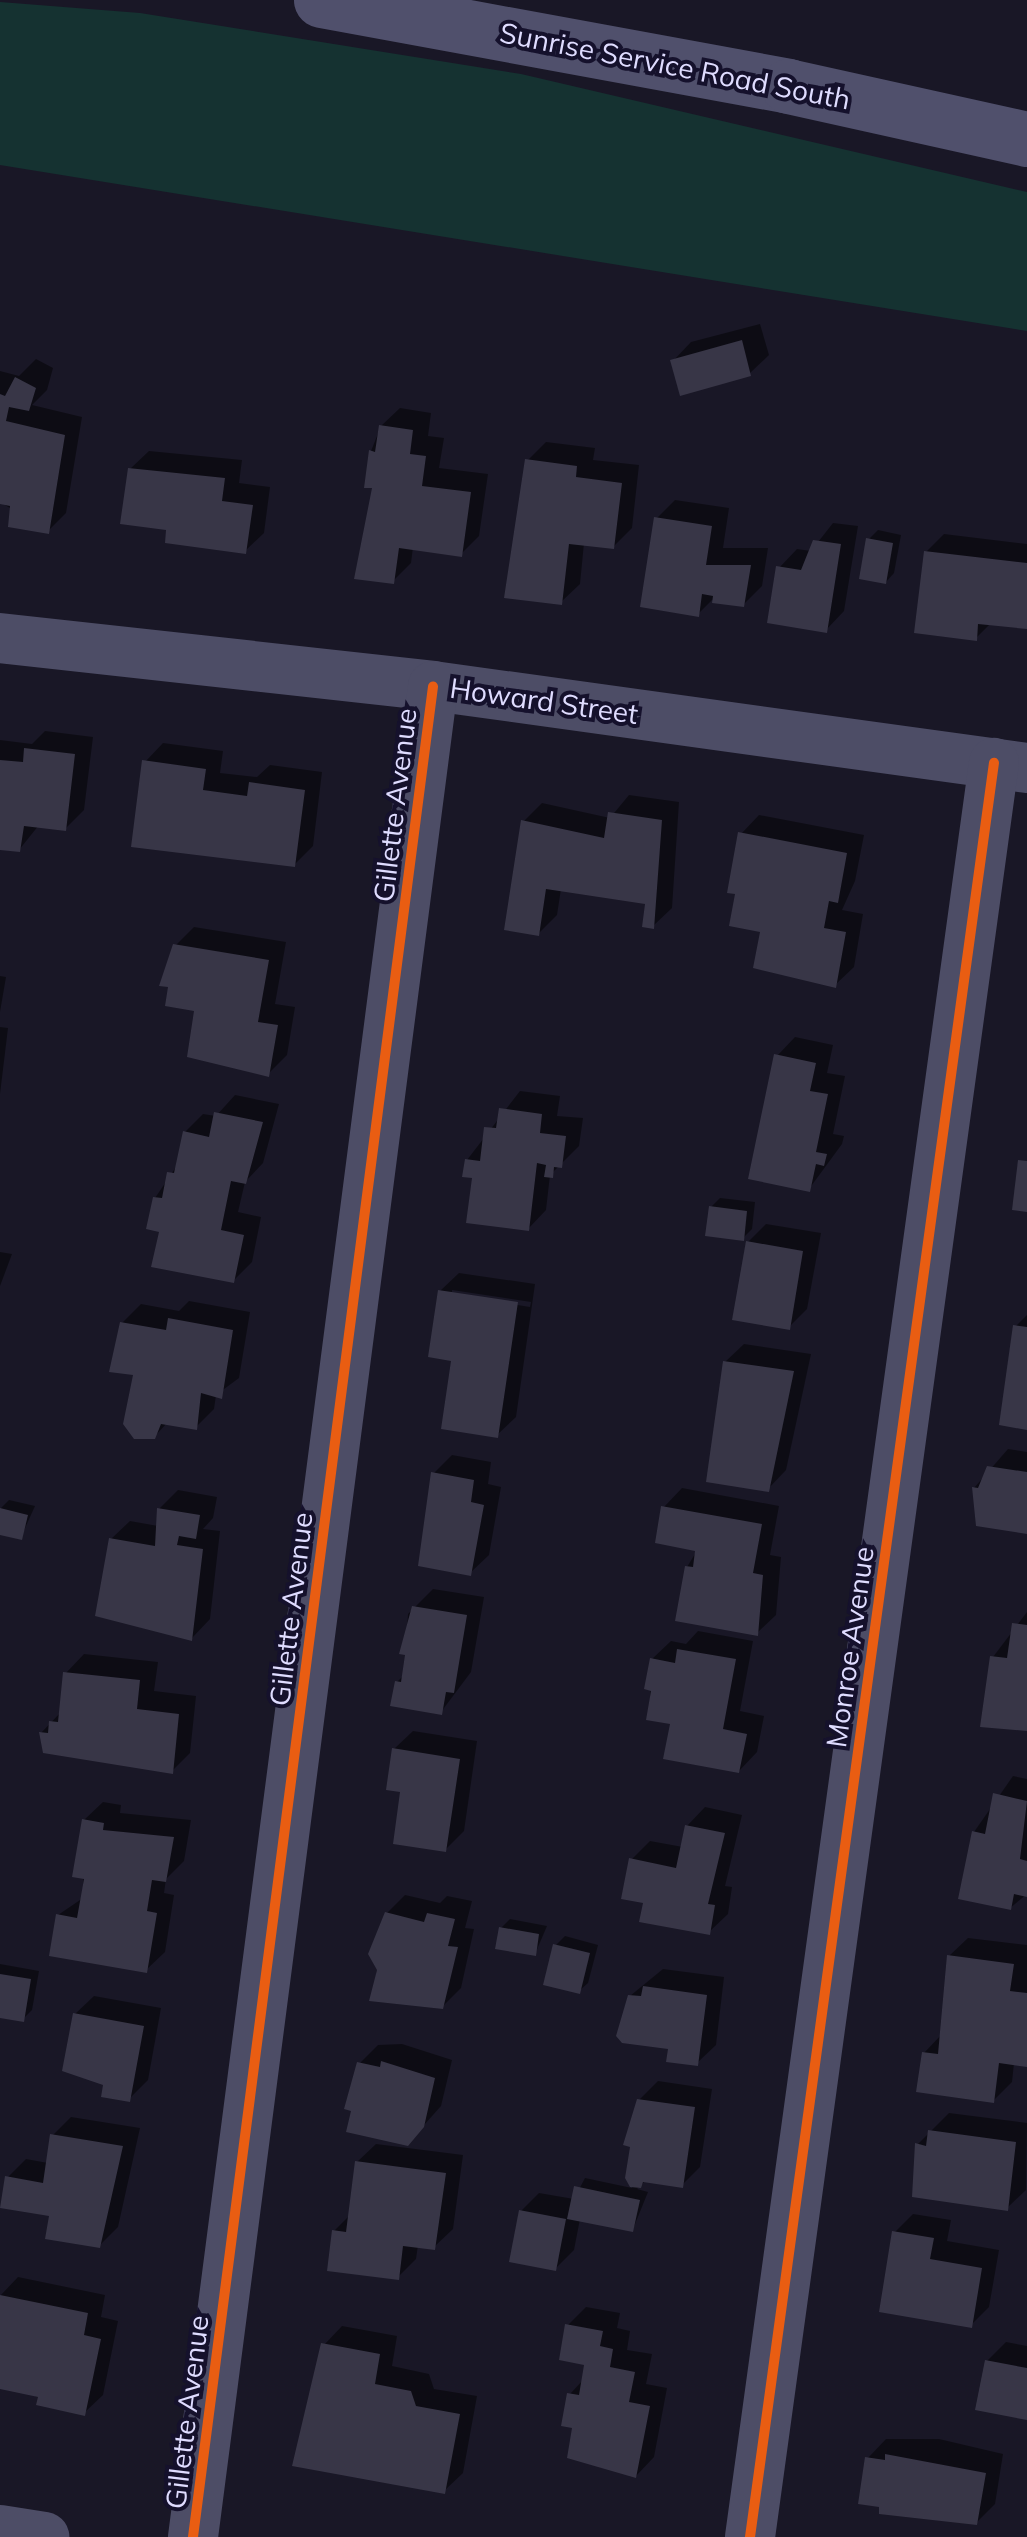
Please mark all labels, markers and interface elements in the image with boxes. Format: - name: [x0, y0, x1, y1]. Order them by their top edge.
- street label: Sunrise Service Road South: [497, 16, 853, 116]
- street label: Howard Street: [448, 671, 640, 731]
- street label: Gillette Avenue: [366, 706, 424, 904]
- street label: Gillette Avenue: [262, 1510, 320, 1708]
- street label: Monroe Avenue: [819, 1544, 881, 1750]
- street label: Gillette Avenue: [158, 2313, 216, 2511]

